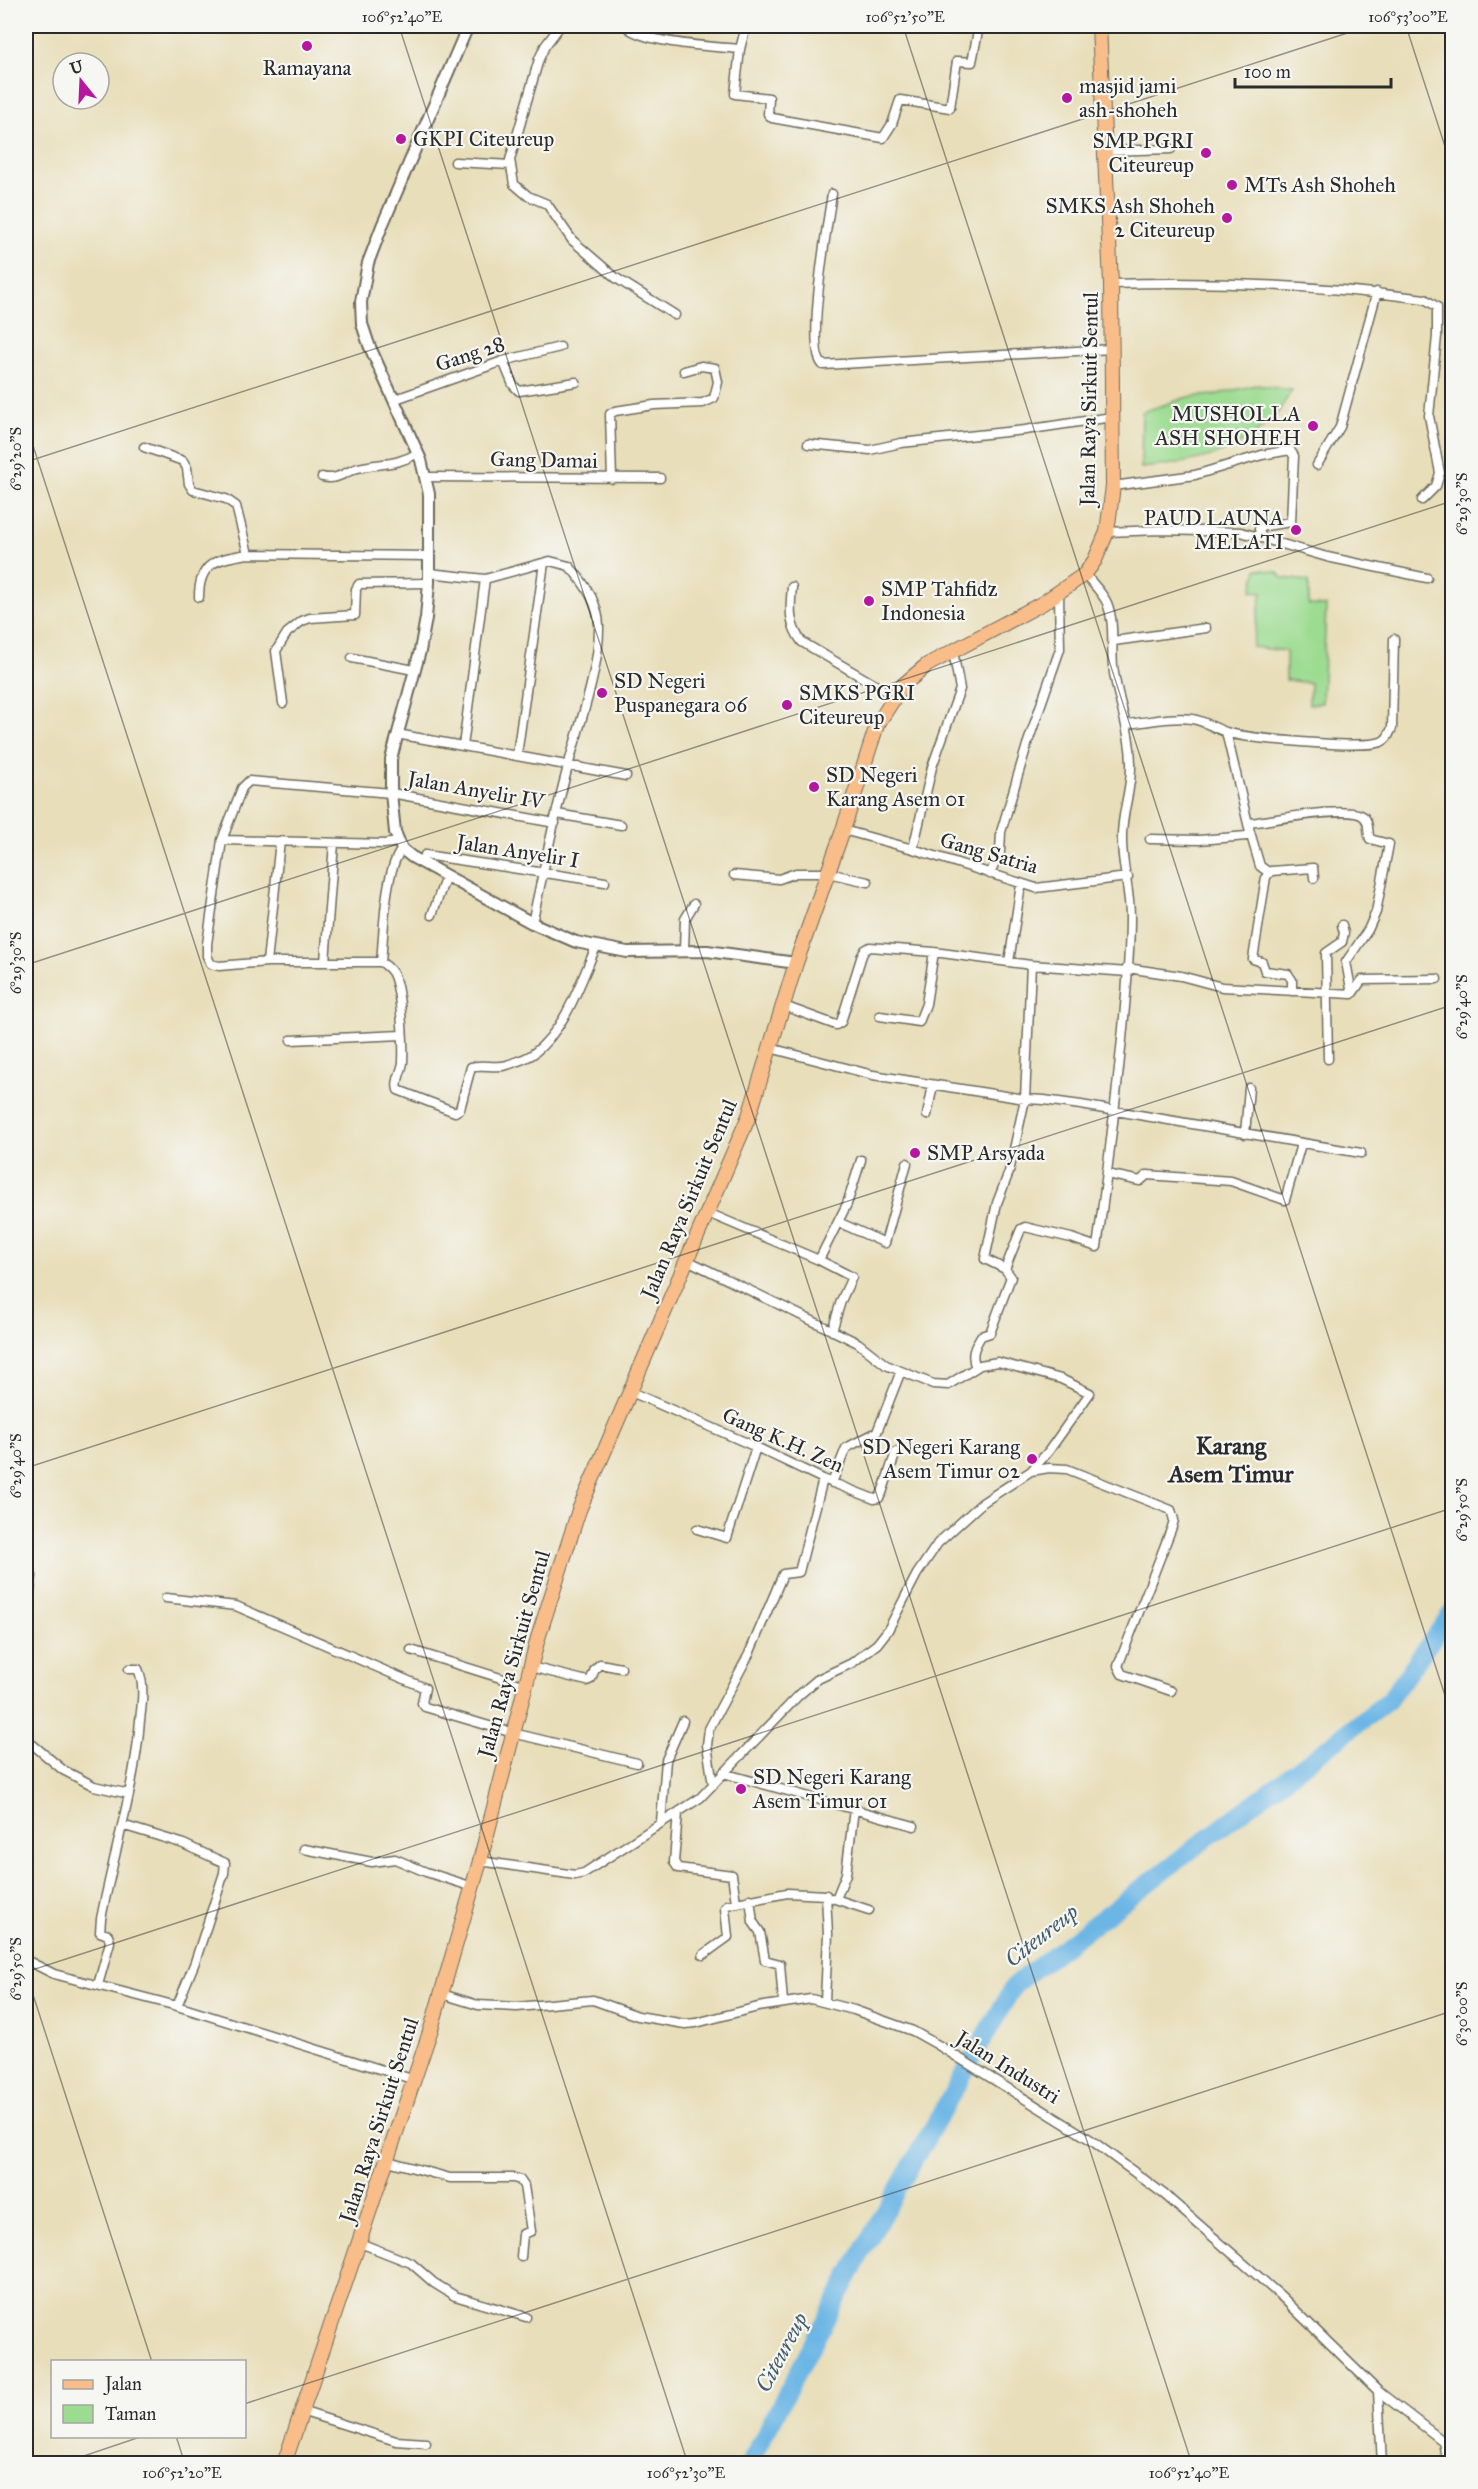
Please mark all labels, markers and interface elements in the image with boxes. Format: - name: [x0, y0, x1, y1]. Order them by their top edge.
- text: 106°52'40"E: [362, 8, 443, 26]
- text: 106°52'50"E: [865, 8, 945, 26]
- text: 106°53'00"E: [1368, 8, 1448, 26]
- marker: Ramayana: [300, 39, 314, 53]
- north arrow: [51, 51, 111, 111]
- scale bar: [1235, 51, 1391, 89]
- place label: Ramayana: [263, 55, 352, 81]
- text: U: [68, 56, 86, 78]
- text: 100 m: [1244, 61, 1291, 83]
- place label: masjid jami ash-shoheh: [1079, 73, 1178, 123]
- marker: masjid jami ash-shoheh: [1060, 91, 1074, 105]
- place label: GKPI Citeureup: [413, 126, 554, 152]
- place label: SMP PGRI Citeureup: [1093, 128, 1194, 178]
- marker: GKPI Citeureup: [394, 132, 408, 146]
- marker: SMP PGRI Citeureup: [1199, 146, 1213, 160]
- place label: MTs Ash Shoheh: [1244, 172, 1396, 198]
- marker: MTs Ash Shoheh: [1225, 178, 1239, 192]
- place label: SMKS Ash Shoheh 2 Citeureup: [1046, 193, 1215, 243]
- marker: SMKS Ash Shoheh 2 Citeureup: [1220, 211, 1234, 225]
- street label: Jalan Raya Sirkuit Sentul: [1074, 291, 1104, 508]
- street label: Gang 28: [432, 331, 508, 377]
- place label: MUSHOLLA ASH SHOHEH: [1154, 401, 1301, 451]
- marker: MUSHOLLA ASH SHOHEH: [1306, 419, 1320, 433]
- text: 6°29'20"S: [7, 427, 25, 491]
- street label: Gang Damai: [490, 446, 598, 474]
- text: 6°29'30"S: [1453, 473, 1471, 535]
- place label: PAUD LAUNA MELATI: [1144, 505, 1284, 555]
- marker: PAUD LAUNA MELATI: [1289, 523, 1303, 537]
- place label: SMP Tahfidz Indonesia: [881, 576, 998, 626]
- marker: SMP Tahfidz Indonesia: [862, 594, 876, 608]
- place label: SD Negeri Puspanegara 06: [614, 668, 749, 718]
- place label: SMKS PGRI Citeureup: [799, 680, 915, 730]
- marker: SD Negeri Puspanegara 06: [595, 686, 609, 700]
- marker: SMKS PGRI Citeureup: [780, 698, 794, 712]
- place label: SD Negeri Karang Asem 01: [826, 762, 965, 812]
- street label: Jalan Anyelir IV: [404, 765, 548, 815]
- marker: SD Negeri Karang Asem 01: [807, 780, 821, 794]
- street label: Gang Satria: [937, 827, 1041, 879]
- street label: Jalan Anyelir I: [453, 828, 581, 874]
- text: 6°29'30"S: [7, 932, 25, 994]
- text: 6°29'40"S: [1453, 974, 1471, 1040]
- street label: Jalan Raya Sirkuit Sentul: [634, 1095, 743, 1305]
- place label: SMP Arsyada: [927, 1140, 1045, 1166]
- marker: SMP Arsyada: [908, 1146, 922, 1160]
- street label: Gang K.H. Zen: [718, 1402, 848, 1478]
- district label: Karang Asem Timur: [1166, 1431, 1295, 1489]
- text: 6°29'40"S: [7, 1433, 25, 1499]
- place label: SD Negeri Karang Asem Timur 02: [862, 1434, 1021, 1484]
- marker: SD Negeri Karang Asem Timur 02: [1025, 1452, 1039, 1466]
- text: 6°29'50"S: [1453, 1478, 1471, 1542]
- street label: Jalan Raya Sirkuit Sentul: [471, 1547, 556, 1763]
- place label: SD Negeri Karang Asem Timur 01: [752, 1764, 911, 1814]
- marker: SD Negeri Karang Asem Timur 01: [734, 1782, 748, 1796]
- water label: Citeureup: [999, 1898, 1084, 1973]
- text: 6°29'50"S: [7, 1937, 25, 2001]
- text: 6°30'00"S: [1453, 1982, 1471, 2046]
- street label: Jalan Raya Sirkuit Sentul: [333, 2014, 425, 2228]
- street label: Jalan Industri: [949, 2024, 1065, 2109]
- water label: Citeureup: [749, 2308, 814, 2397]
- legend: [51, 2360, 246, 2438]
- text: Jalan: [103, 2373, 142, 2396]
- text: Taman: [105, 2403, 157, 2425]
- text: 106°52'20"E: [142, 2464, 222, 2482]
- text: 106°52'30"E: [647, 2464, 725, 2482]
- text: 106°52'40"E: [1149, 2464, 1230, 2482]

